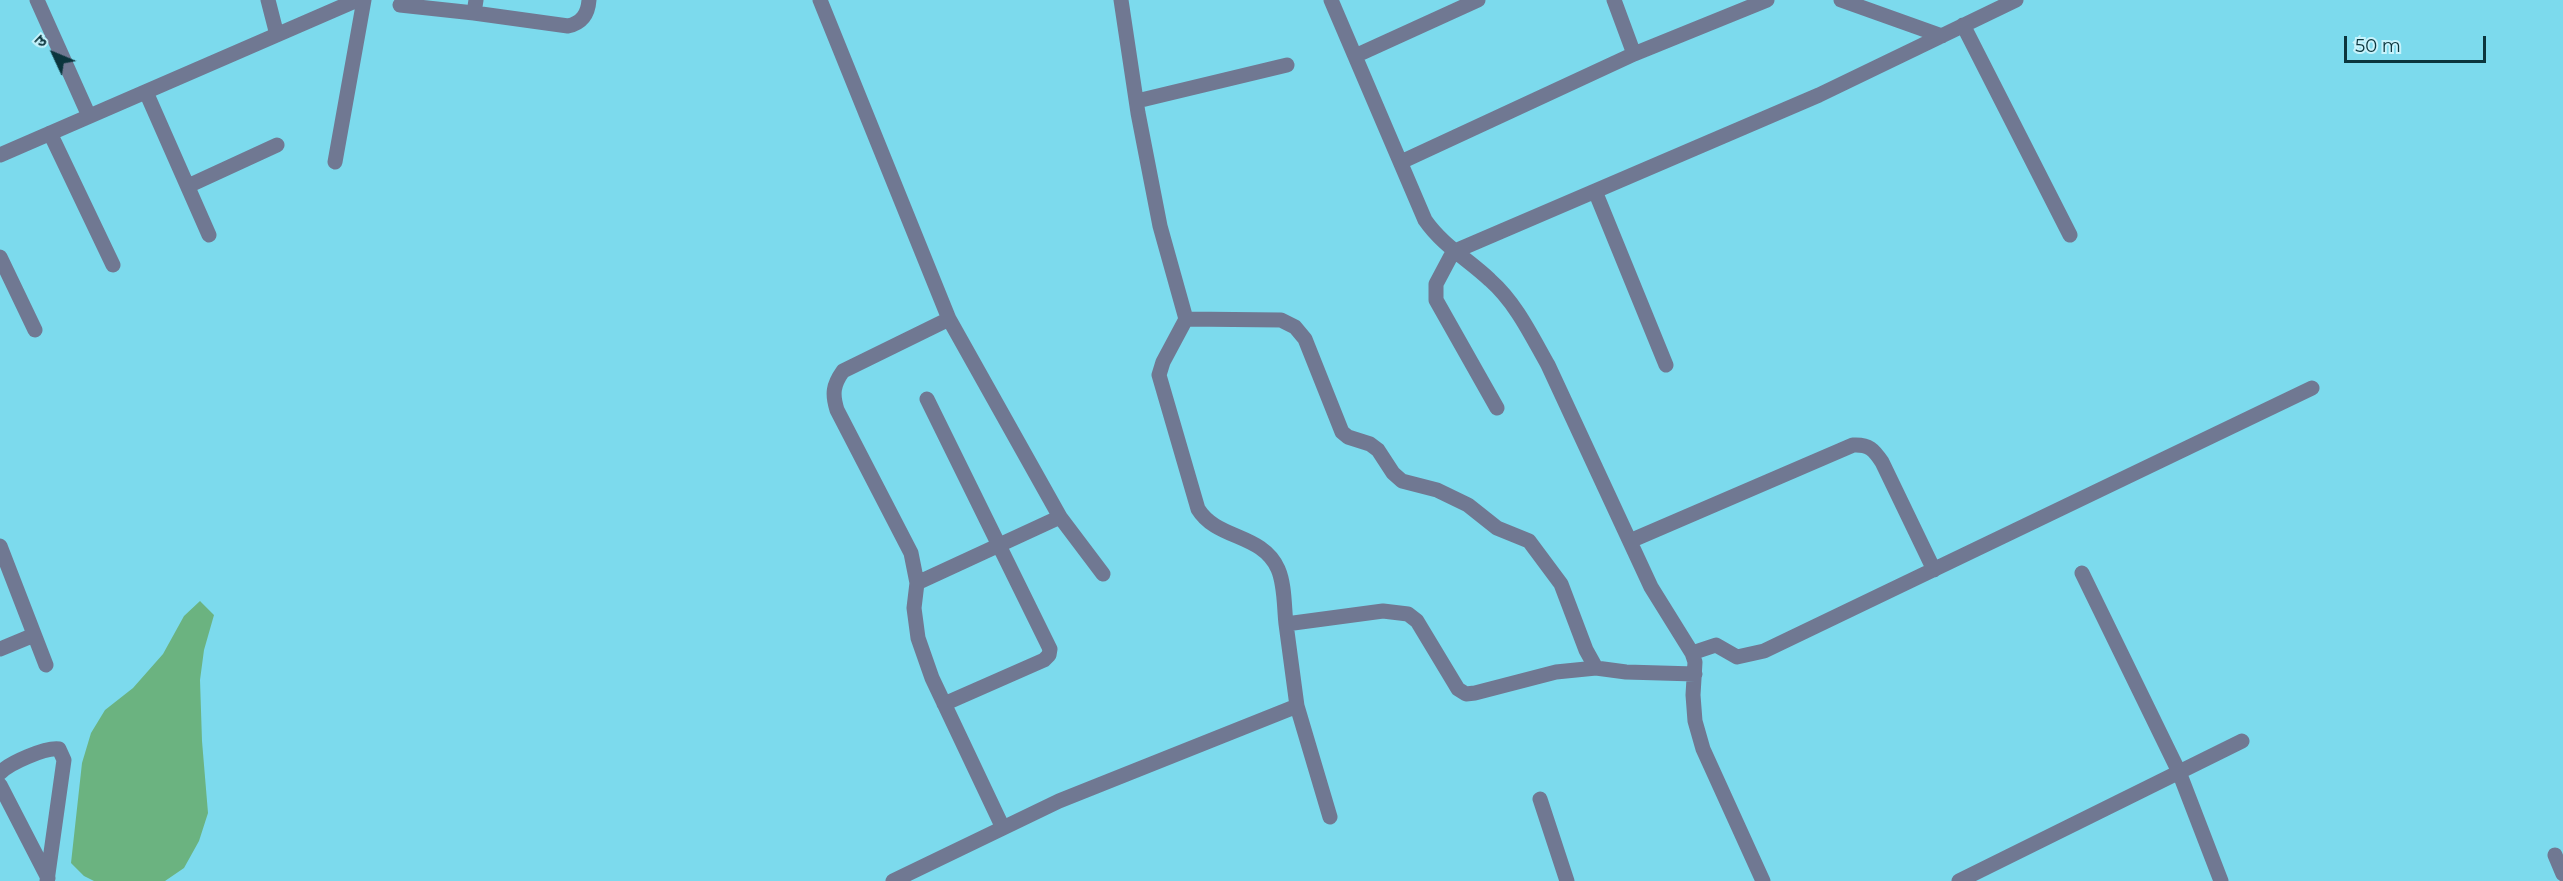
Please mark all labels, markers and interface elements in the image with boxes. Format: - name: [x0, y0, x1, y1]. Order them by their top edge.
- north arrow: [24, 24, 84, 84]
- scale bar: [2347, 24, 2490, 62]
- text: उ: [31, 31, 51, 51]
- text: 50 m: [2355, 35, 2401, 57]

